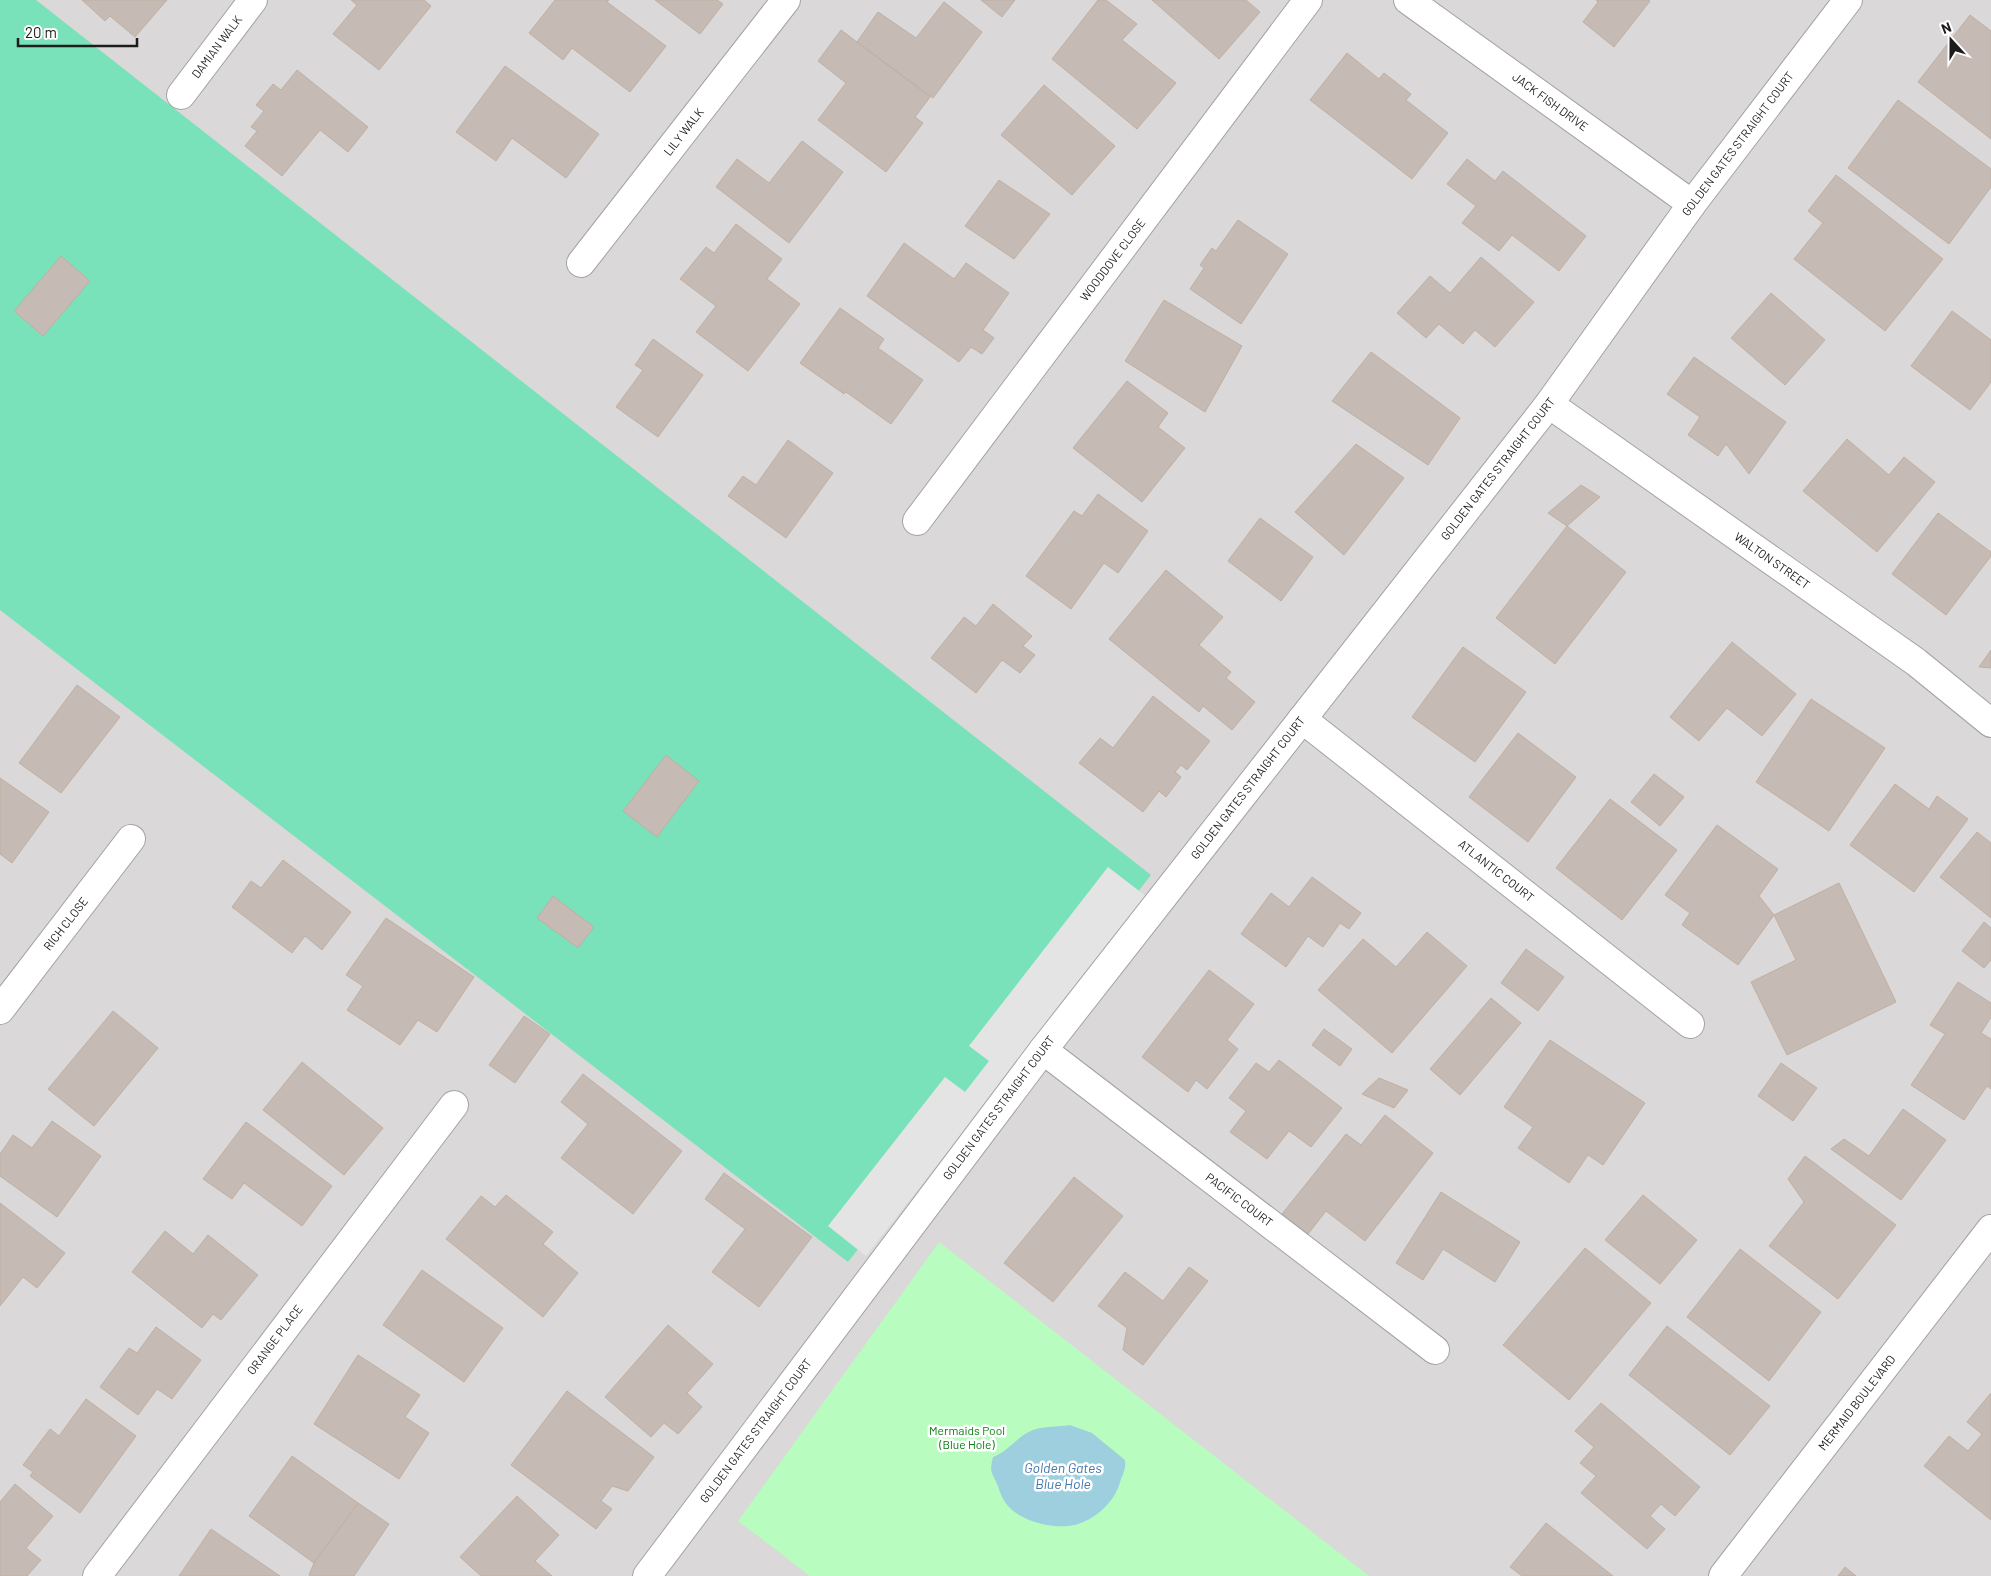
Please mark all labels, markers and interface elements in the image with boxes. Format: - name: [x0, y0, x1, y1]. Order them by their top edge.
- street label: DAMIAN WALK: [188, 12, 245, 80]
- scale bar: [18, 15, 136, 47]
- north arrow: [1926, 15, 1976, 65]
- text: N: [1939, 18, 1954, 37]
- text: 20 m: [25, 23, 57, 41]
- street label: GOLDEN GATES STRAIGHT COURT: [1678, 68, 1796, 218]
- street label: JACK FISH DRIVE: [1510, 69, 1591, 133]
- street label: LILY WALK: [660, 104, 707, 158]
- street label: WOODDOVE CLOSE: [1077, 215, 1148, 303]
- street label: GOLDEN GATES STRAIGHT COURT: [1437, 394, 1557, 542]
- street label: WALTON STREET: [1732, 529, 1813, 592]
- street label: GOLDEN GATES STRAIGHT COURT: [1187, 713, 1307, 861]
- street label: ATLANTIC COURT: [1456, 836, 1537, 904]
- street label: RICH CLOSE: [40, 894, 90, 953]
- street label: GOLDEN GATES STRAIGHT COURT: [939, 1032, 1057, 1182]
- street label: PACIFIC COURT: [1203, 1169, 1276, 1229]
- street label: ORANGE PLACE: [243, 1302, 305, 1377]
- street label: MERMAID BOULEVARD: [1815, 1352, 1898, 1453]
- street label: GOLDEN GATES STRAIGHT COURT: [696, 1355, 814, 1505]
- park label: Mermaids Pool (Blue Hole): [929, 1423, 1005, 1451]
- water label: Golden Gates Blue Hole: [1024, 1459, 1102, 1492]

